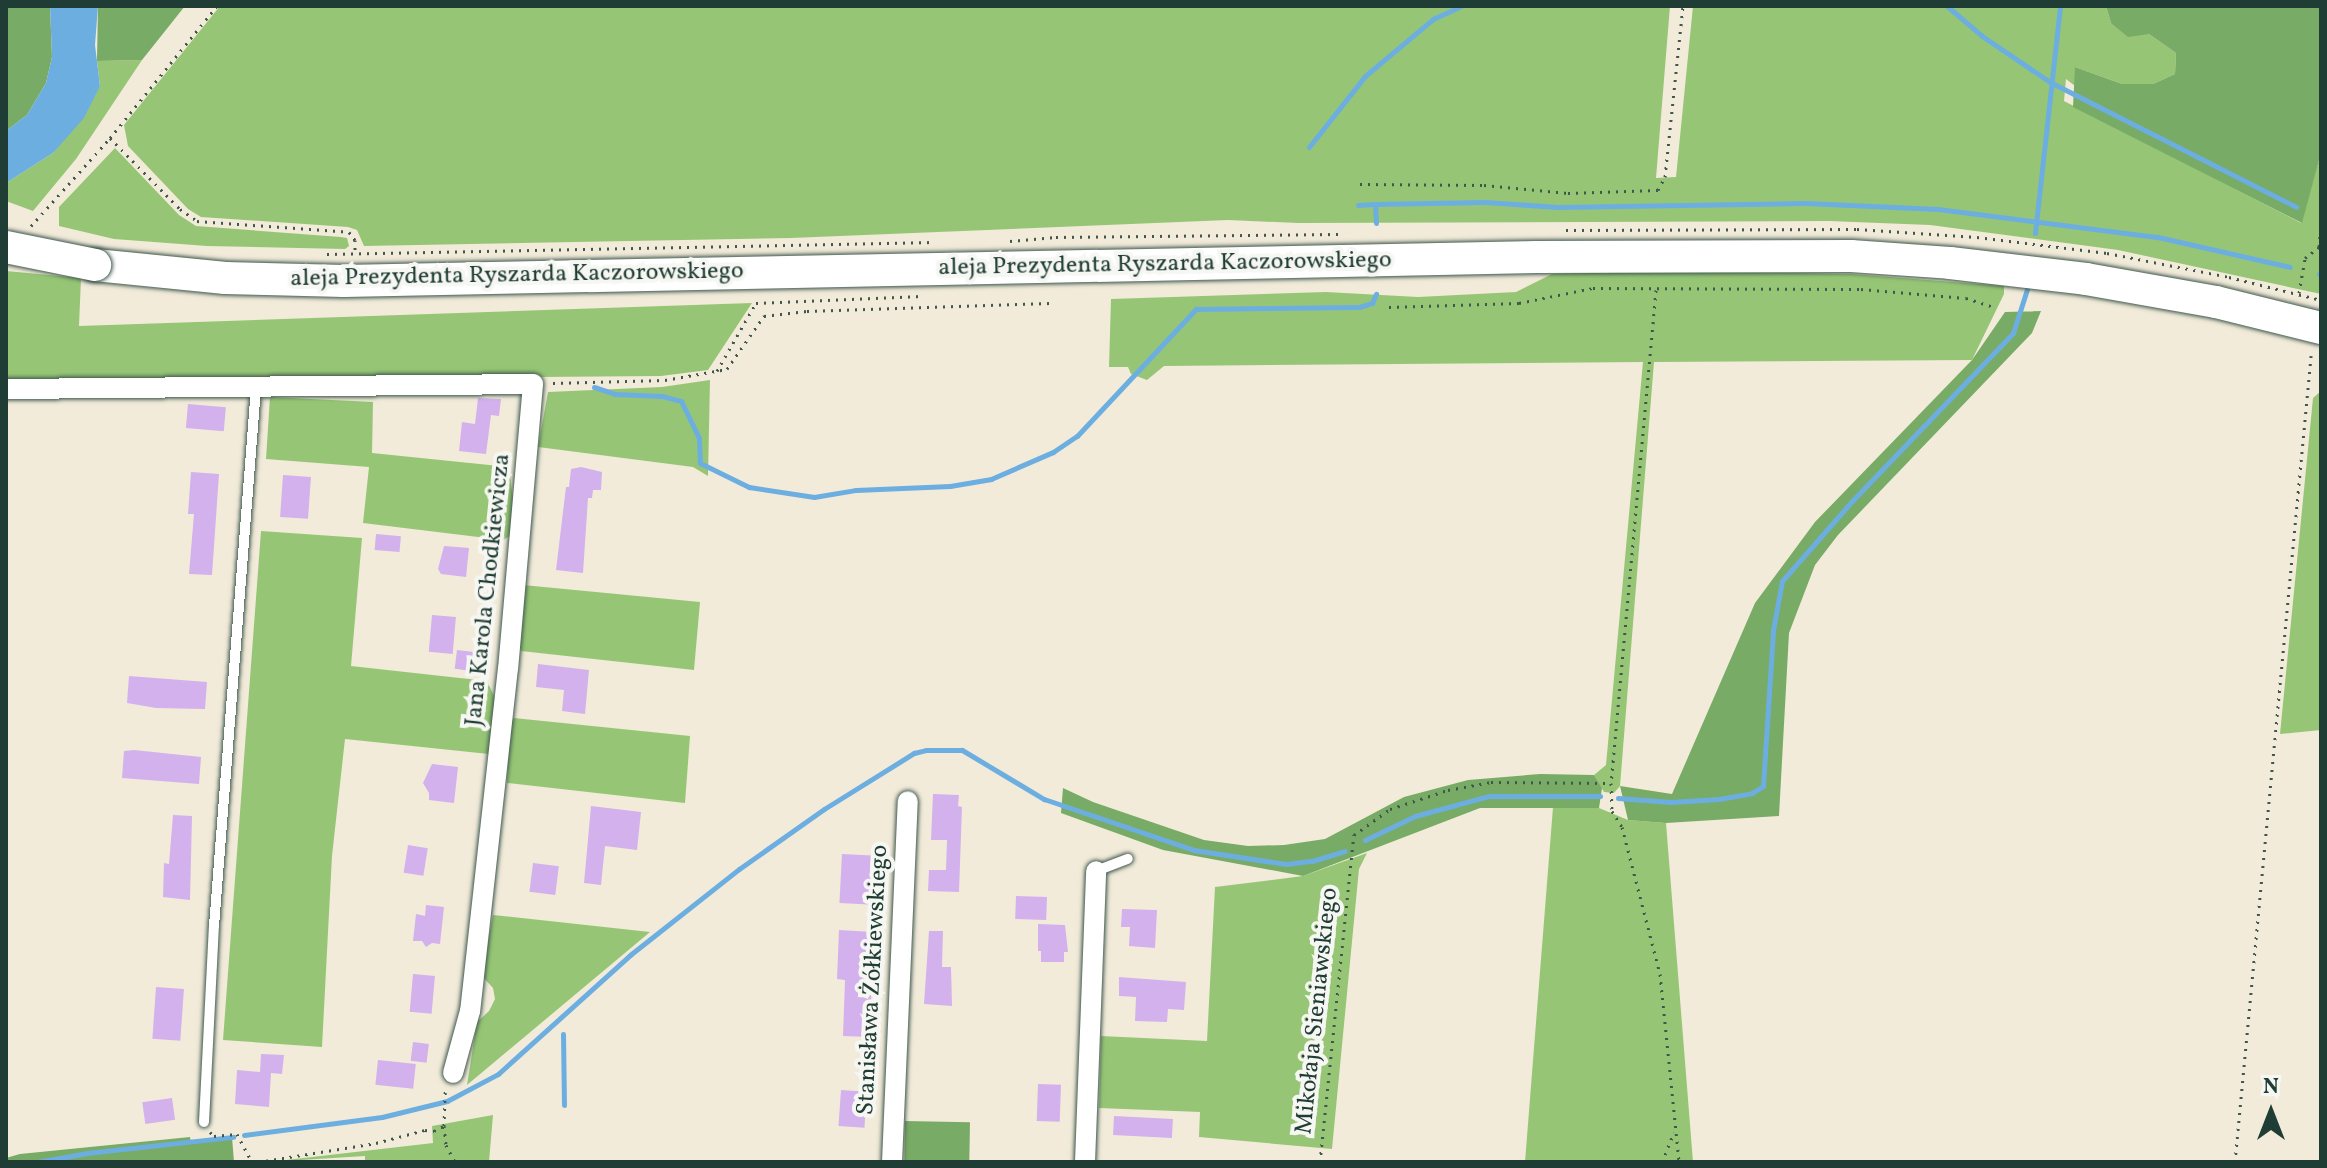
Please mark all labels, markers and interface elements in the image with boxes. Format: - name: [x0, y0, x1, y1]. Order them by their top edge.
- street label: aleja Prezydenta Ryszarda Kaczorowskiego: [938, 247, 1392, 283]
- street label: aleja Prezydenta Ryszarda Kaczorowskiego: [290, 258, 744, 294]
- street label: Jana Karola Chodkiewicza: [460, 452, 518, 728]
- street label: Stanisława Żółkiewskiego: [853, 844, 895, 1116]
- street label: Mikołaja Sieniawskiego: [1291, 886, 1345, 1136]
- north arrow: [2231, 1072, 2311, 1152]
- text: N: [2263, 1072, 2279, 1103]

